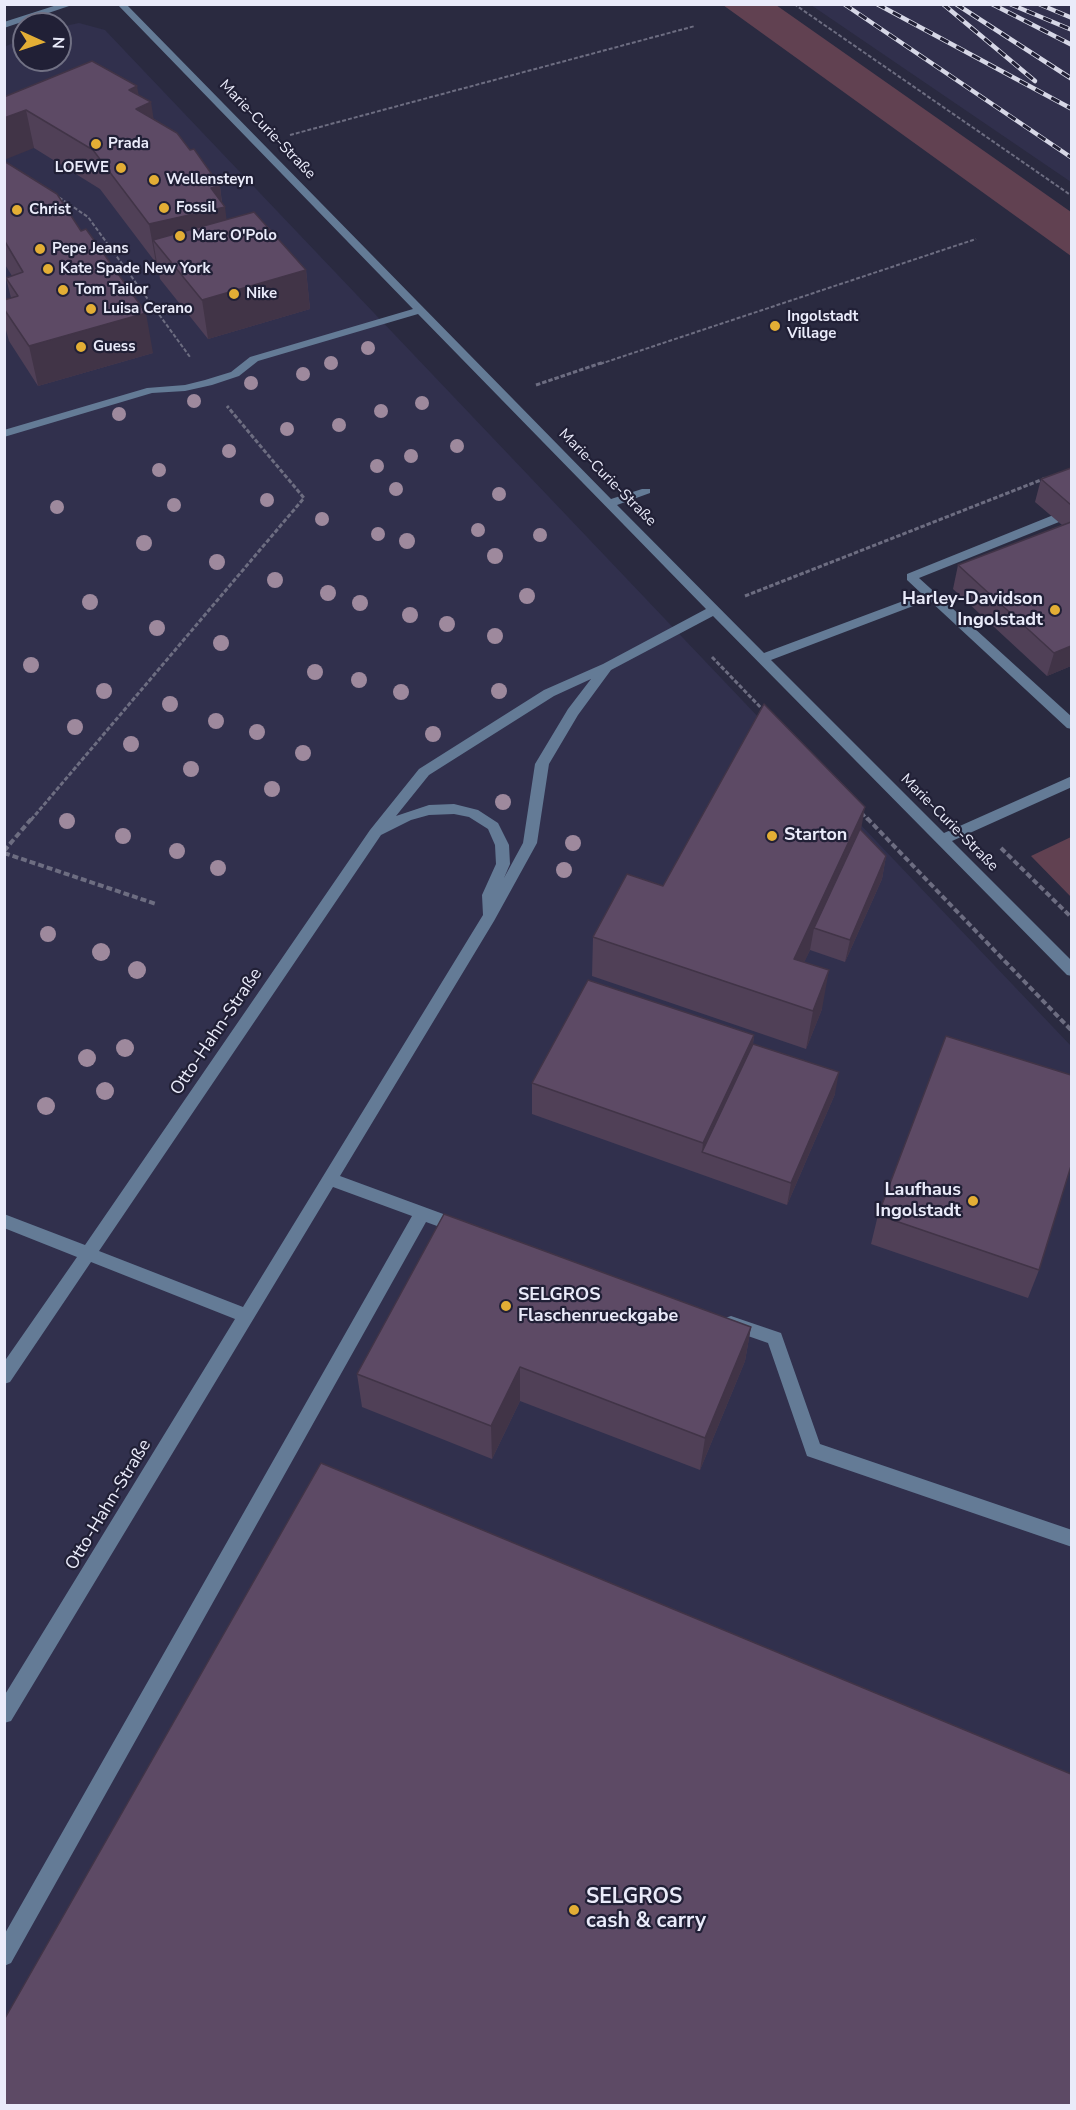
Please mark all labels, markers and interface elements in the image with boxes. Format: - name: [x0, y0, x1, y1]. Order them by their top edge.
- north arrow: [12, 12, 72, 72]
- text: N: [47, 36, 69, 49]
- street label: Marie-Curie-Straße: [215, 77, 319, 183]
- place label: Prada: [108, 135, 149, 153]
- marker: Prada: [89, 137, 103, 151]
- place label: LOEWE: [55, 159, 109, 177]
- marker: LOEWE: [114, 161, 128, 175]
- place label: Wellensteyn: [166, 171, 254, 189]
- marker: Wellensteyn: [147, 173, 161, 187]
- place label: Fossil: [176, 199, 216, 217]
- place label: Christ: [29, 201, 71, 219]
- marker: Fossil: [157, 201, 171, 215]
- marker: Christ: [10, 203, 24, 217]
- place label: Marc O'Polo: [192, 227, 277, 245]
- marker: Marc O'Polo: [173, 229, 187, 243]
- place label: Pepe Jeans: [52, 240, 128, 258]
- marker: Pepe Jeans: [33, 242, 47, 256]
- place label: Kate Spade New York: [60, 260, 211, 278]
- marker: Kate Spade New York: [41, 262, 55, 276]
- place label: Tom Tailor: [75, 281, 148, 299]
- marker: Tom Tailor: [56, 283, 70, 297]
- place label: Nike: [246, 285, 277, 303]
- marker: Nike: [227, 287, 241, 301]
- place label: Luisa Cerano: [103, 300, 193, 318]
- marker: Luisa Cerano: [84, 302, 98, 316]
- place label: Ingolstadt Village: [787, 308, 858, 343]
- marker: Ingolstadt Village: [768, 319, 782, 333]
- place label: Guess: [93, 338, 135, 356]
- marker: Guess: [74, 340, 88, 354]
- street label: Marie-Curie-Straße: [555, 426, 659, 530]
- place label: Harley-Davidson Ingolstadt: [902, 589, 1043, 632]
- marker: Harley-Davidson Ingolstadt: [1048, 603, 1062, 617]
- street label: Marie-Curie-Straße: [897, 771, 1001, 875]
- place label: Starton: [784, 825, 847, 847]
- marker: Starton: [765, 829, 779, 843]
- street label: Otto-Hahn-Straße: [166, 964, 268, 1100]
- place label: Laufhaus Ingolstadt: [875, 1180, 961, 1222]
- marker: Laufhaus Ingolstadt: [966, 1194, 980, 1208]
- place label: SELGROS Flaschenrueckgabe: [518, 1285, 678, 1328]
- marker: SELGROS Flaschenrueckgabe: [499, 1299, 513, 1313]
- street label: Otto-Hahn-Straße: [61, 1436, 157, 1574]
- place label: SELGROS cash & carry: [586, 1885, 706, 1935]
- marker: SELGROS cash & carry: [567, 1903, 581, 1917]

